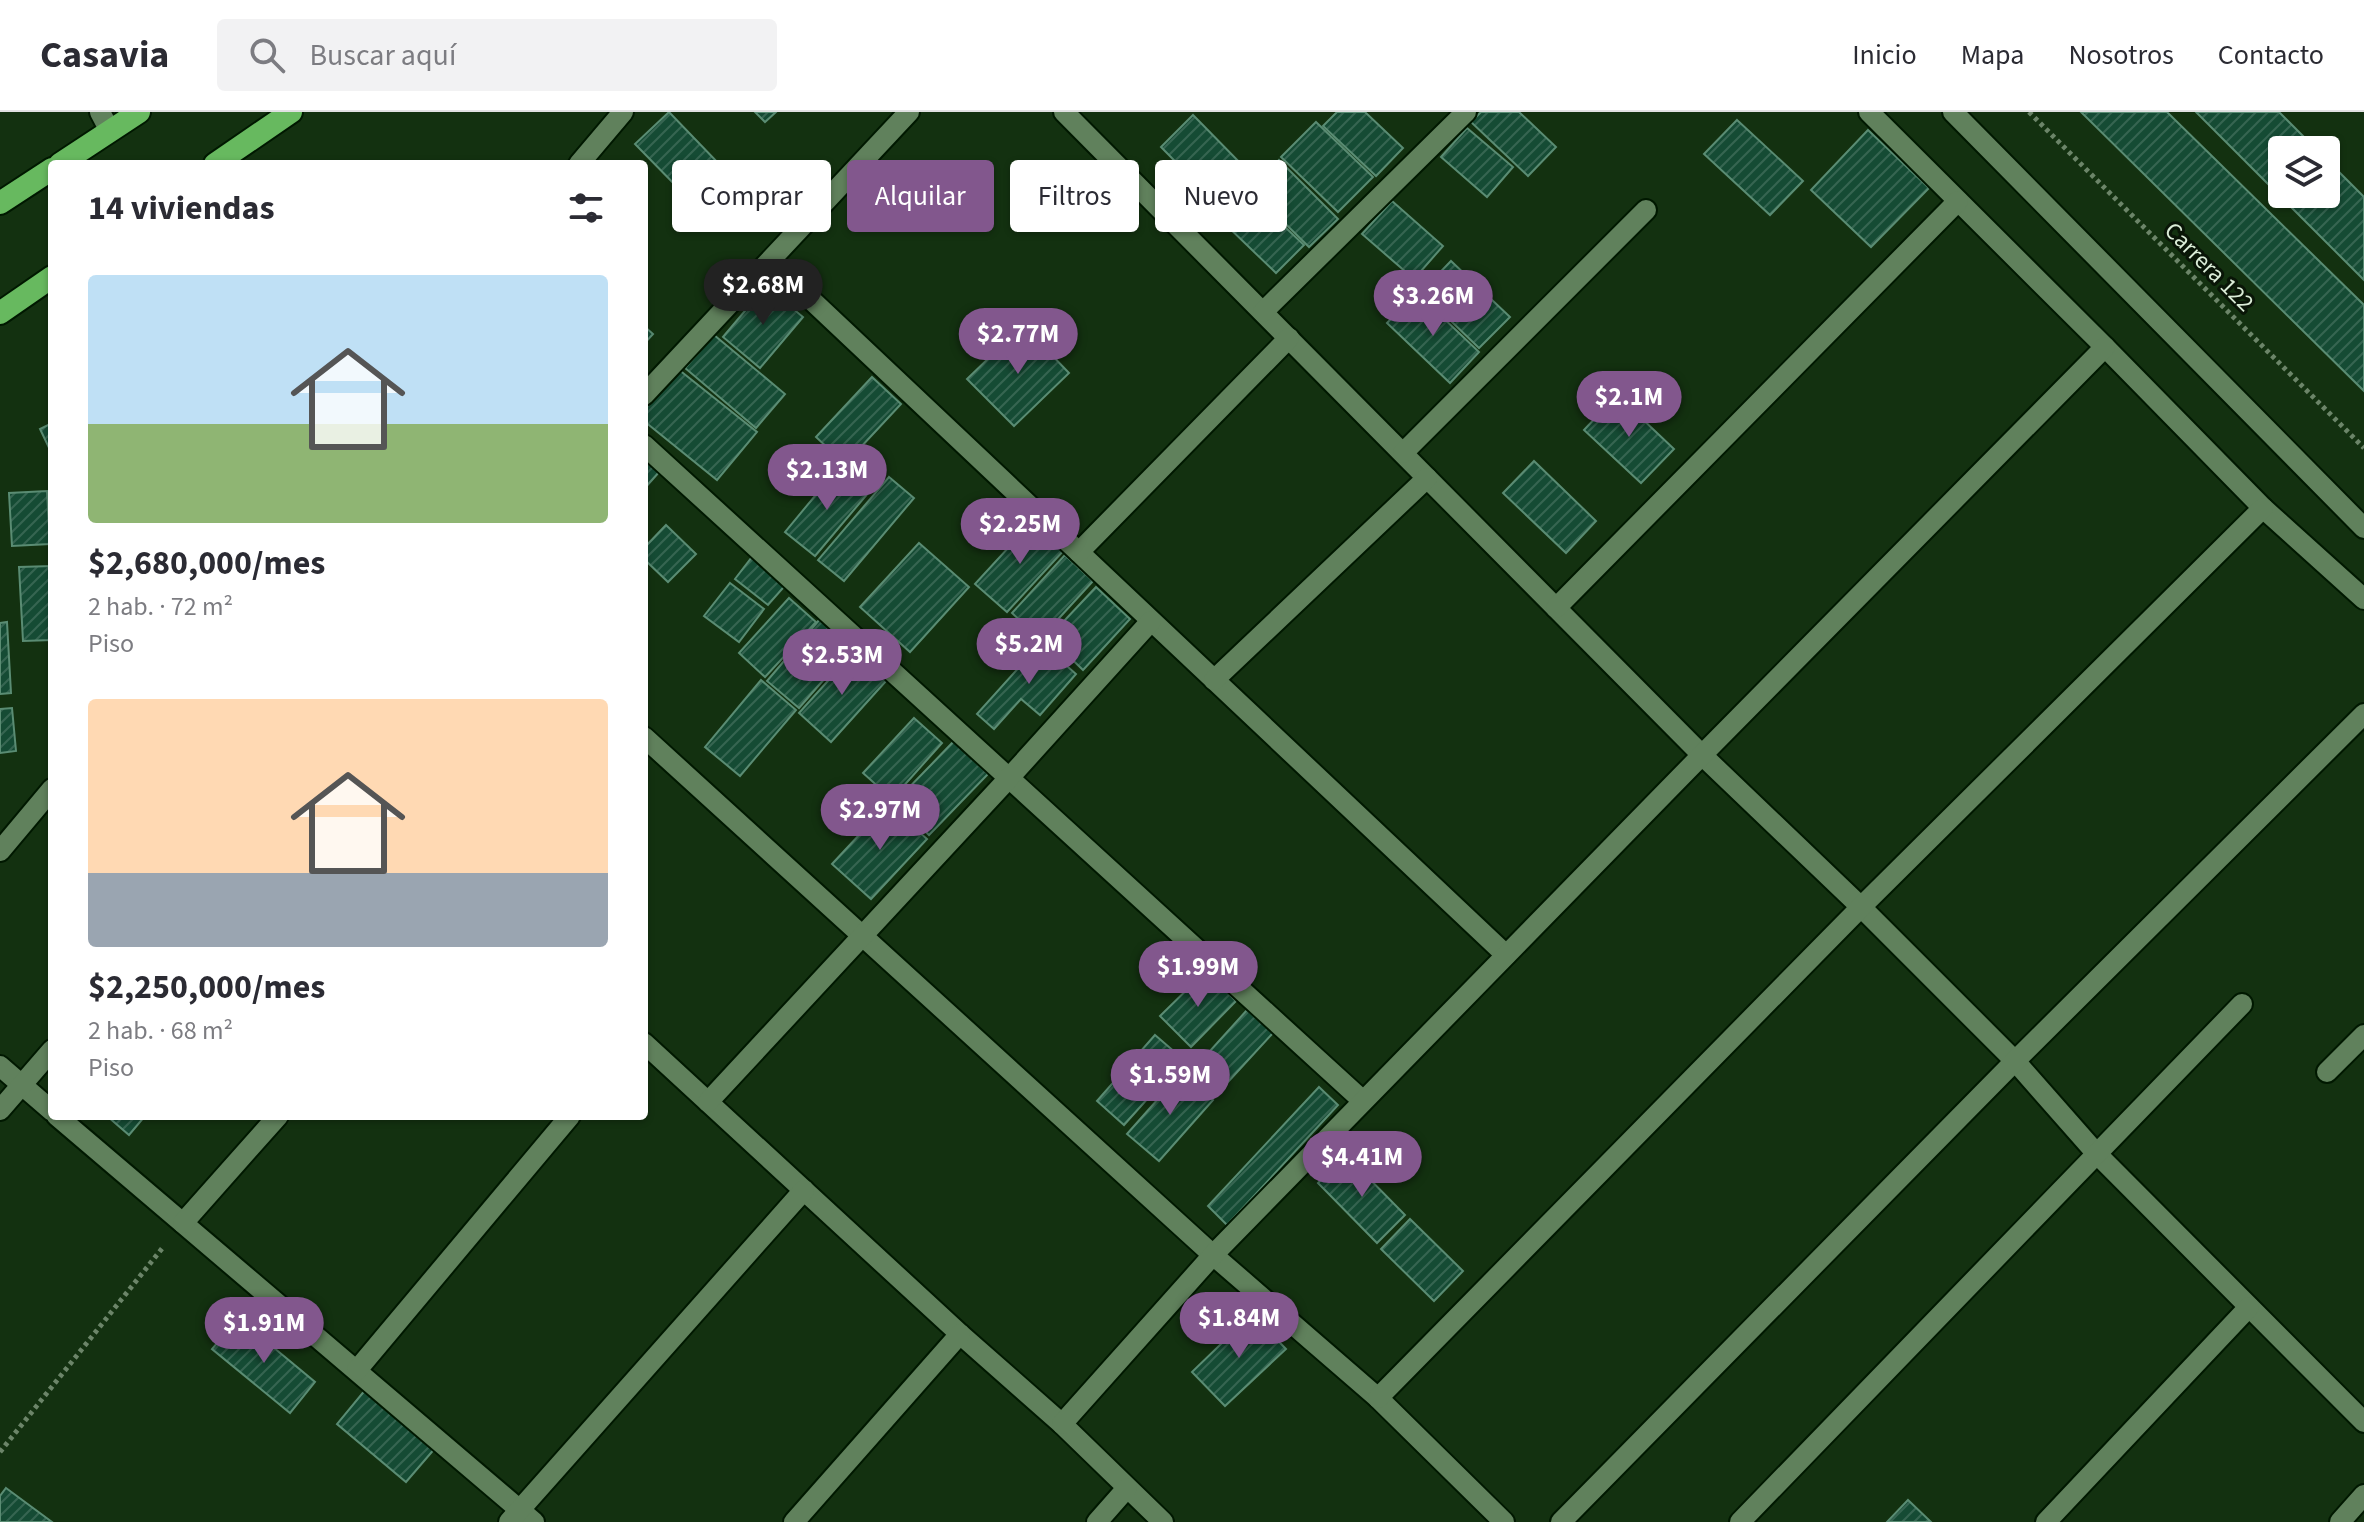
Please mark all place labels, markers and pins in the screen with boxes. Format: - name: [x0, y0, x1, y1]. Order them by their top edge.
- pin: $2.68M: [698, 259, 828, 327]
- pin: $3.26M: [1368, 270, 1498, 338]
- pin: $2.77M: [953, 308, 1083, 376]
- pin: $2.1M: [1573, 371, 1685, 439]
- pin: $2.13M: [762, 444, 892, 512]
- pin: $2.25M: [955, 498, 1085, 566]
- pin: $5.2M: [973, 618, 1085, 686]
- pin: $2.53M: [777, 629, 907, 697]
- pin: $2.97M: [815, 784, 945, 852]
- pin: $1.99M: [1133, 941, 1263, 1009]
- pin: $1.59M: [1105, 1049, 1235, 1117]
- pin: $4.41M: [1297, 1131, 1427, 1199]
- pin: $1.84M: [1174, 1292, 1304, 1360]
- pin: $1.91M: [199, 1297, 329, 1365]

